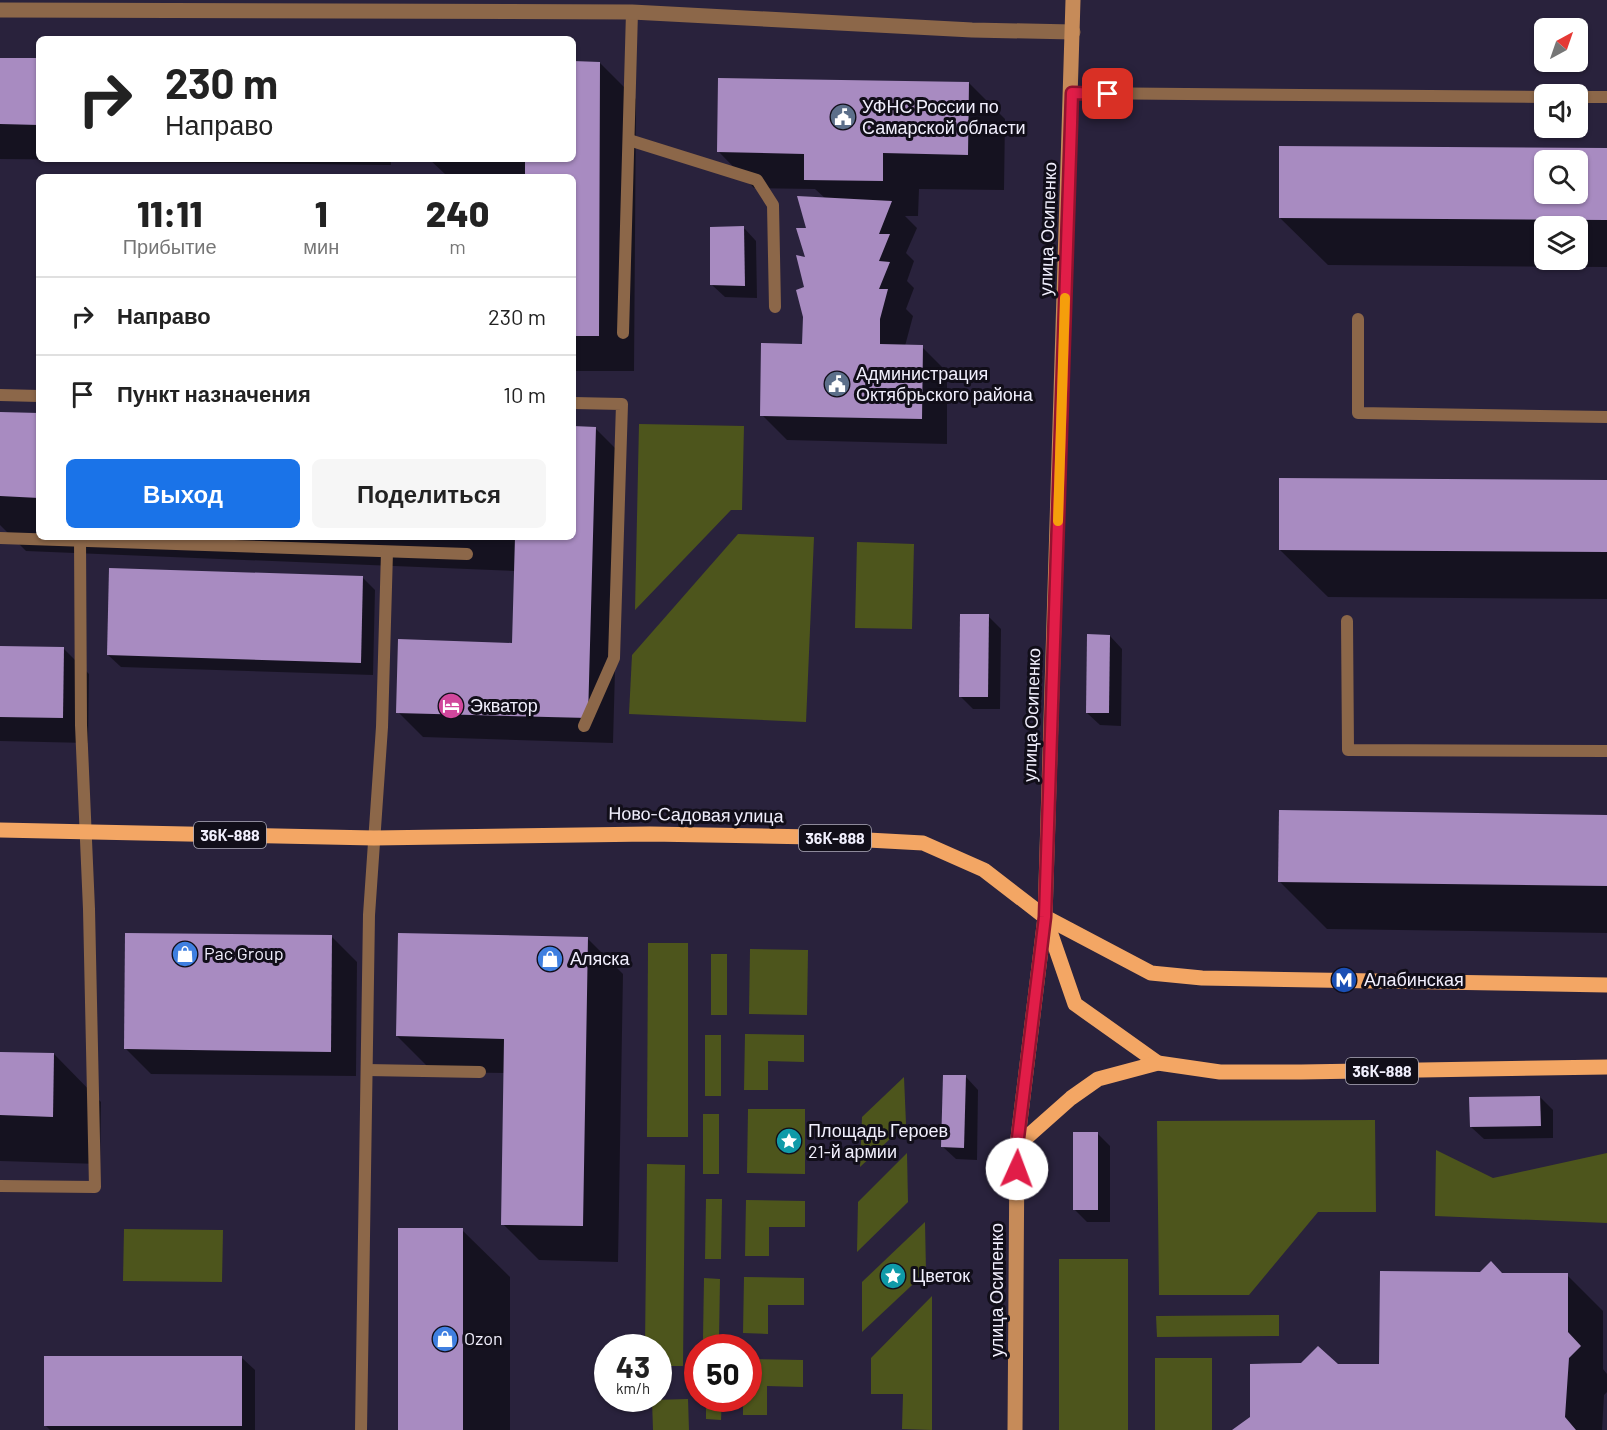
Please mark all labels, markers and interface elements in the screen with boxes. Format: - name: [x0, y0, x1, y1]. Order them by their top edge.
- north arrow: [1534, 18, 1588, 72]
- map controls: [1534, 18, 1588, 270]
- text: 230 m: [165, 57, 278, 107]
- icon: right: [66, 60, 144, 138]
- pin: [1082, 68, 1133, 119]
- icon: arrive: [1091, 77, 1124, 110]
- button: sound: [1534, 84, 1588, 138]
- place label: УФНС России по Самарской области: [862, 95, 1026, 138]
- public building icon: УФНС России по Самарской области: [828, 102, 858, 132]
- text: Направо: [165, 108, 273, 140]
- button: search: [1534, 150, 1588, 204]
- street label: улица Осипенко: [1034, 162, 1060, 296]
- text: 11:11: [137, 191, 202, 234]
- text: 1: [315, 191, 328, 234]
- text: 240: [426, 191, 489, 234]
- button: layers: [1534, 216, 1588, 270]
- text: Прибытие: [123, 234, 217, 258]
- text: мин: [303, 234, 339, 258]
- text: m: [449, 234, 466, 258]
- icon: right: [66, 300, 99, 333]
- text: Направо: [117, 302, 211, 328]
- text: 230 m: [488, 303, 546, 329]
- place label: Администрация Октябрьского района: [856, 362, 1034, 405]
- public building icon: Администрация Октябрьского района: [822, 369, 852, 399]
- icon: arrive: [66, 378, 99, 411]
- text: Пункт назначения: [117, 380, 311, 406]
- text: 10 m: [503, 381, 546, 407]
- button: Выход: [66, 459, 300, 528]
- button: Поделиться: [312, 459, 546, 528]
- street label: улица Осипенко: [1018, 648, 1044, 782]
- hotel icon: Экватор: [436, 691, 466, 721]
- place label: Экватор: [470, 694, 538, 716]
- street label: Ново-Садовая улица: [608, 801, 785, 827]
- road number: 36К-888: [194, 822, 266, 848]
- road number: 36К-888: [799, 825, 871, 851]
- shop icon: Pac Group: [170, 939, 200, 969]
- place label: Pac Group: [204, 942, 284, 964]
- shop icon: Аляска: [535, 944, 565, 974]
- place label: Аляска: [570, 947, 631, 969]
- metro station icon: Алабинская: [1329, 965, 1359, 995]
- place label: Алабинская: [1364, 968, 1464, 990]
- road number: 36К-888: [1346, 1058, 1418, 1084]
- place label: Площадь Героев 21-й армии: [808, 1119, 948, 1162]
- place icon: Площадь Героев 21-й армии: [774, 1126, 804, 1156]
- position arrow: [985, 1137, 1049, 1201]
- street label: улица Осипенко: [985, 1223, 1007, 1357]
- place icon: Цветок: [878, 1261, 908, 1291]
- place label: Цветок: [912, 1264, 970, 1286]
- shop icon: Ozon: [430, 1324, 460, 1354]
- place label: Ozon: [464, 1327, 503, 1349]
- speed limit sign: 50: [684, 1334, 762, 1412]
- text: 43: [616, 1348, 650, 1384]
- text: km/h: [616, 1379, 650, 1397]

